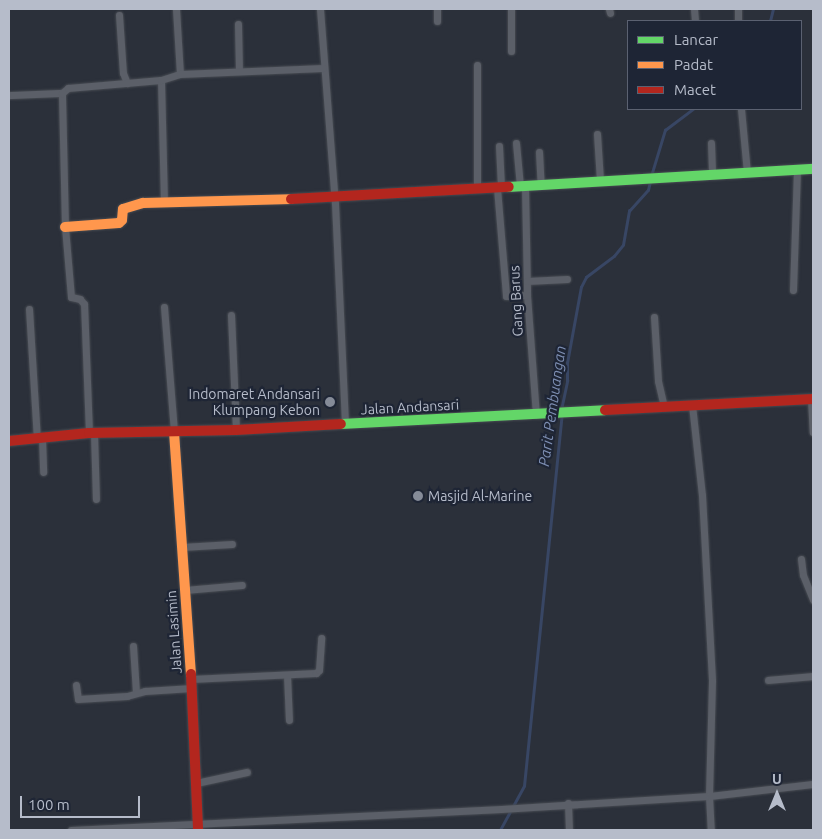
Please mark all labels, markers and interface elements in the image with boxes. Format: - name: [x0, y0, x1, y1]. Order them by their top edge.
- legend: [627, 20, 802, 110]
- text: Lancar: [674, 31, 718, 48]
- text: Padat: [674, 56, 713, 73]
- text: Macet: [674, 81, 716, 98]
- street label: Gang Barus: [506, 265, 526, 337]
- water label: Parit Pembuangan: [535, 344, 569, 468]
- place label: Indomaret Andansari Klumpang Kebon: [189, 386, 320, 418]
- marker: Indomaret Andansari Klumpang Kebon: [324, 396, 336, 408]
- street label: Jalan Andansari: [360, 396, 460, 418]
- place label: Masjid Al-Marine: [428, 488, 532, 504]
- marker: Masjid Al-Marine: [412, 490, 424, 502]
- street label: Jalan Lasimin: [163, 590, 185, 674]
- north arrow: [752, 769, 802, 819]
- text: U: [772, 771, 782, 787]
- scale bar: [22, 786, 142, 818]
- text: 100 m: [28, 796, 70, 813]

